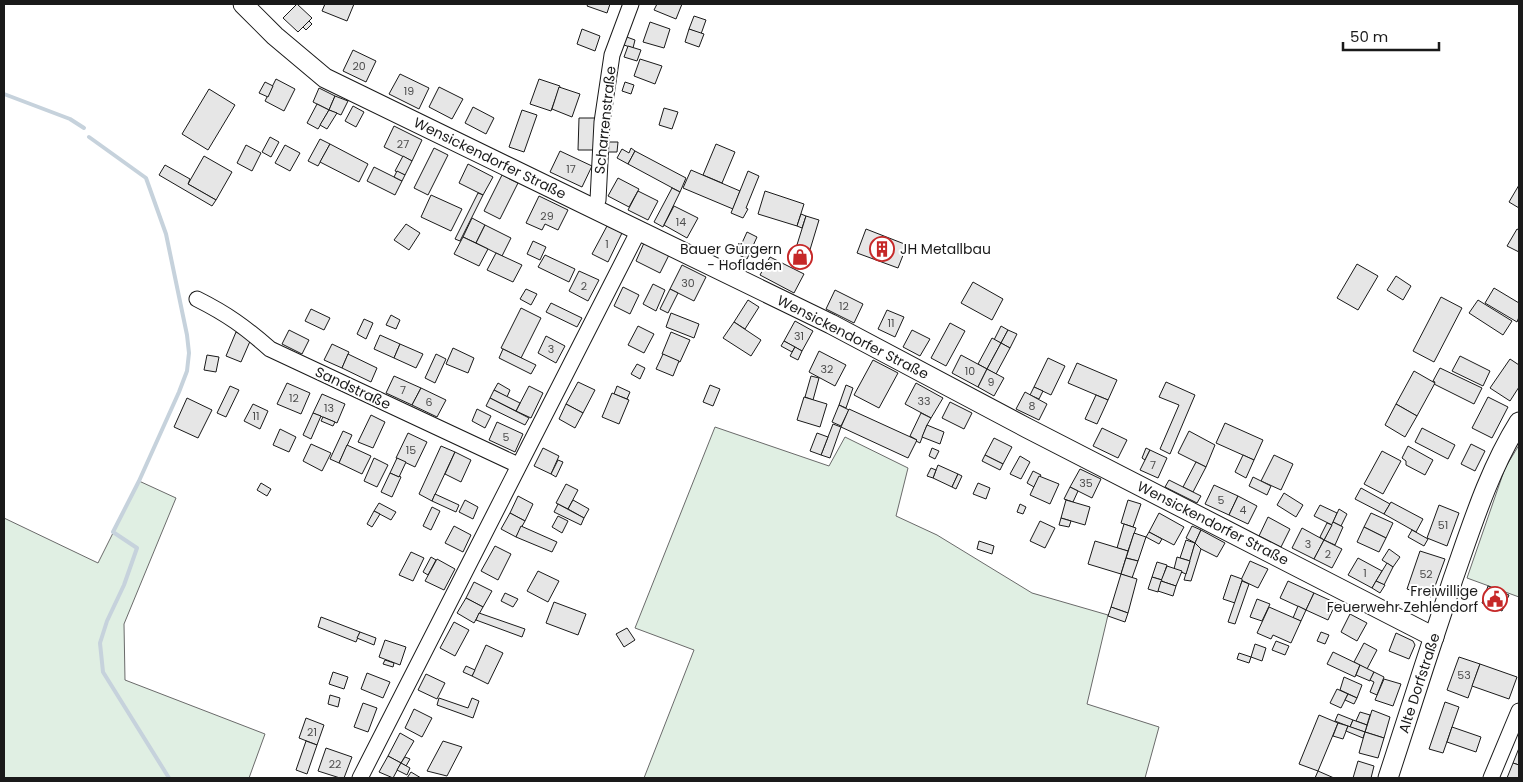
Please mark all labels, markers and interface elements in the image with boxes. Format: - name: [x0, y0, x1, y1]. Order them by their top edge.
- scale bar: [1343, 20, 1439, 52]
- text: 50 m: [1350, 26, 1388, 47]
- house number: 20: [352, 58, 366, 74]
- street label: Scharrenstraße: [589, 65, 621, 175]
- house number: 19: [404, 83, 414, 99]
- street label: Wensickendorfer Straße: [410, 112, 570, 204]
- house number: 27: [397, 136, 409, 152]
- house number: 17: [566, 161, 576, 177]
- house number: 29: [540, 208, 554, 224]
- house number: 14: [676, 214, 686, 230]
- house number: 1: [605, 236, 609, 252]
- building icon: JH Metallbau: [869, 236, 895, 262]
- place label: Bauer Gürgern - Hofladen: [680, 239, 782, 275]
- place label: JH Metallbau: [900, 239, 991, 259]
- shop icon: Bauer Gürgern - Hofladen: [787, 244, 813, 270]
- house number: 30: [681, 275, 695, 291]
- house number: 2: [581, 278, 587, 294]
- street label: Wensickendorfer Straße: [774, 290, 932, 384]
- house number: 12: [839, 298, 849, 314]
- house number: 11: [887, 315, 895, 331]
- house number: 31: [794, 328, 804, 344]
- house number: 3: [548, 341, 554, 357]
- house number: 32: [821, 361, 833, 377]
- street label: Sandstraße: [312, 362, 394, 414]
- house number: 10: [965, 363, 975, 379]
- house number: 9: [988, 374, 995, 390]
- house number: 7: [400, 382, 406, 398]
- house number: 12: [289, 390, 299, 406]
- house number: 33: [918, 393, 930, 409]
- house number: 6: [426, 394, 433, 410]
- house number: 8: [1029, 398, 1036, 414]
- house number: 13: [324, 400, 334, 416]
- house number: 11: [252, 408, 260, 424]
- house number: 5: [503, 429, 510, 445]
- house number: 15: [406, 442, 416, 458]
- house number: 7: [1150, 457, 1156, 473]
- house number: 35: [1079, 475, 1093, 491]
- street label: Wensickendorfer Straße: [1134, 476, 1292, 570]
- house number: 5: [1218, 492, 1225, 508]
- house number: 4: [1240, 502, 1247, 518]
- house number: 51: [1438, 517, 1448, 533]
- house number: 3: [1305, 536, 1311, 552]
- house number: 2: [1325, 546, 1331, 562]
- house number: 1: [1363, 565, 1367, 581]
- house number: 52: [1419, 566, 1433, 582]
- place label: Freiwillige Feuerwehr Zehlendorf: [1327, 581, 1478, 617]
- public building icon: Freiwillige Feuerwehr Zehlendorf: [1482, 586, 1508, 612]
- street label: Alte Dorfstraße: [1393, 630, 1445, 736]
- house number: 53: [1457, 667, 1471, 683]
- house number: 21: [307, 724, 317, 740]
- house number: 22: [329, 756, 341, 772]

